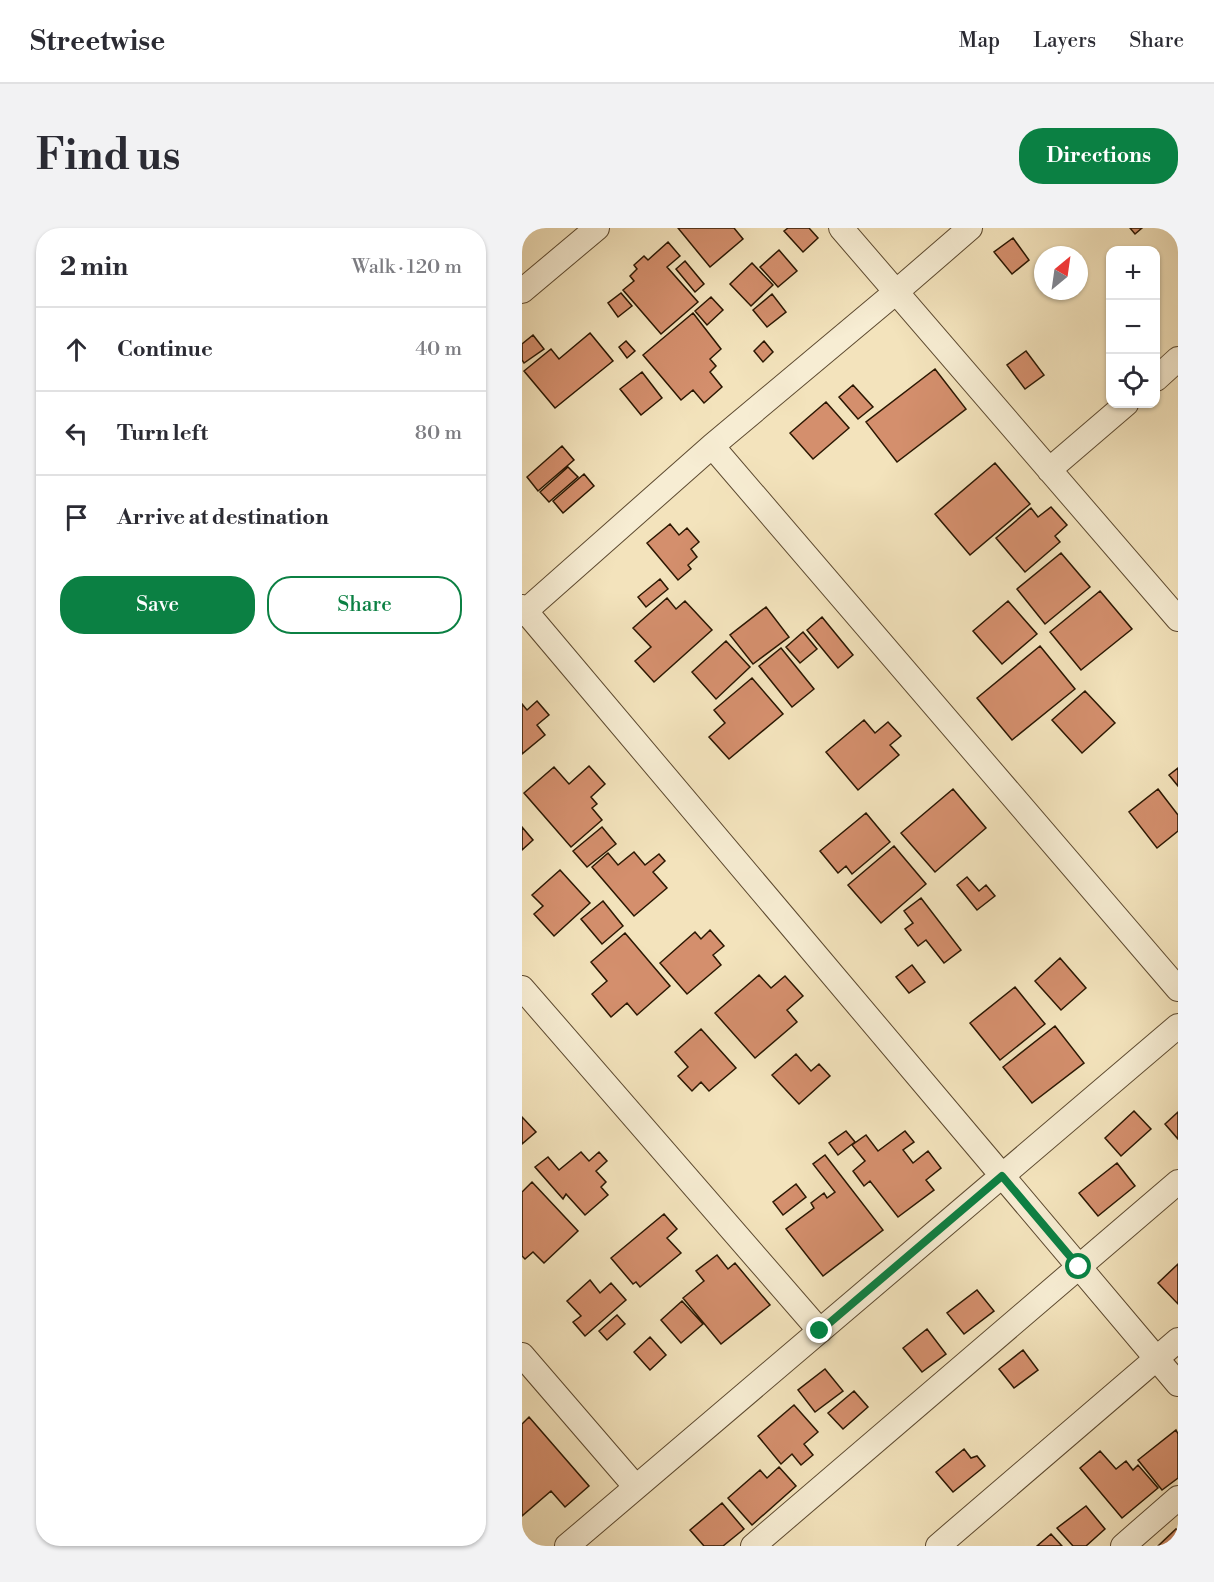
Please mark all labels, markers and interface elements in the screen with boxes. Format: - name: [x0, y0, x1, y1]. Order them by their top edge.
- text: Streetwise: [30, 24, 165, 59]
- text: Map: [959, 28, 1000, 54]
- text: Layers: [1033, 28, 1096, 54]
- text: Share: [1129, 28, 1184, 54]
- button: Directions: [1019, 128, 1178, 184]
- text: Find us: [36, 130, 180, 183]
- north arrow: [1034, 246, 1088, 300]
- map controls: [1106, 246, 1160, 408]
- button: +: [1106, 246, 1160, 300]
- text: 2 min: [60, 251, 128, 283]
- text: Walk · 120 m: [352, 255, 462, 280]
- button: −: [1106, 300, 1160, 354]
- icon: ahead: [60, 333, 93, 366]
- text: Continue: [117, 336, 213, 363]
- text: 40 m: [415, 337, 462, 362]
- button: locate: [1106, 354, 1160, 408]
- icon: left: [60, 417, 93, 450]
- text: Turn left: [117, 420, 208, 447]
- text: 80 m: [415, 421, 462, 446]
- icon: arrive: [60, 501, 93, 534]
- text: Arrive at destination: [117, 504, 329, 531]
- button: Save: [60, 576, 255, 634]
- button: Share: [267, 576, 462, 634]
- route start: [1065, 1253, 1091, 1279]
- route end: [806, 1317, 832, 1343]

